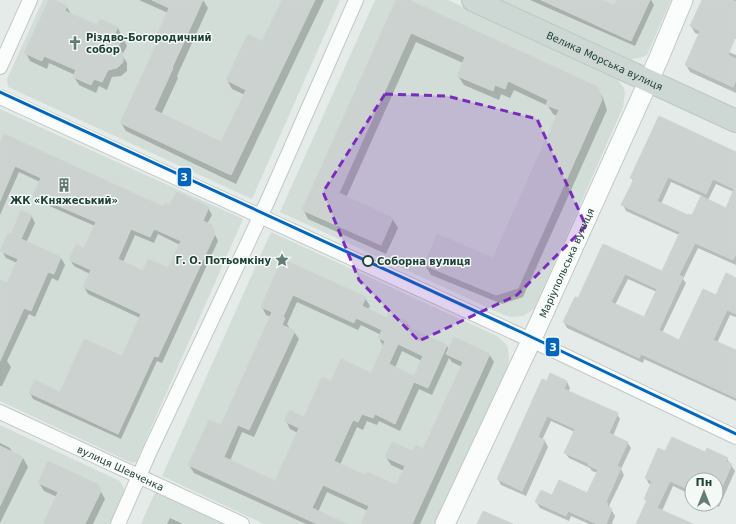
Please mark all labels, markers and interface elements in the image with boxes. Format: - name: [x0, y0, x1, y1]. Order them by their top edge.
- street label: Велика Морська вулиця: [545, 29, 665, 92]
- place label: Різдво-Богородичний собор: [86, 32, 211, 55]
- church icon: Різдво-Богородичний собор: [67, 35, 83, 51]
- line badge: 3: [177, 167, 192, 187]
- text: 3: [180, 171, 188, 184]
- building icon: ЖК «Княжеський»: [56, 177, 72, 193]
- place label: ЖК «Княжеський»: [10, 195, 118, 206]
- street label: Маріупольська вулиця: [537, 206, 596, 319]
- place icon: Г. О. Потьомкіну: [274, 252, 290, 268]
- place label: Г. О. Потьомкіну: [176, 255, 271, 266]
- marker: Соборна вулиця: [362, 255, 374, 267]
- place label: Соборна вулиця: [377, 256, 470, 267]
- line badge: 3: [545, 337, 560, 357]
- text: 3: [549, 341, 557, 354]
- street label: вулиця Шевченка: [76, 443, 166, 493]
- north arrow: [684, 472, 724, 512]
- text: Пн: [696, 476, 712, 489]

